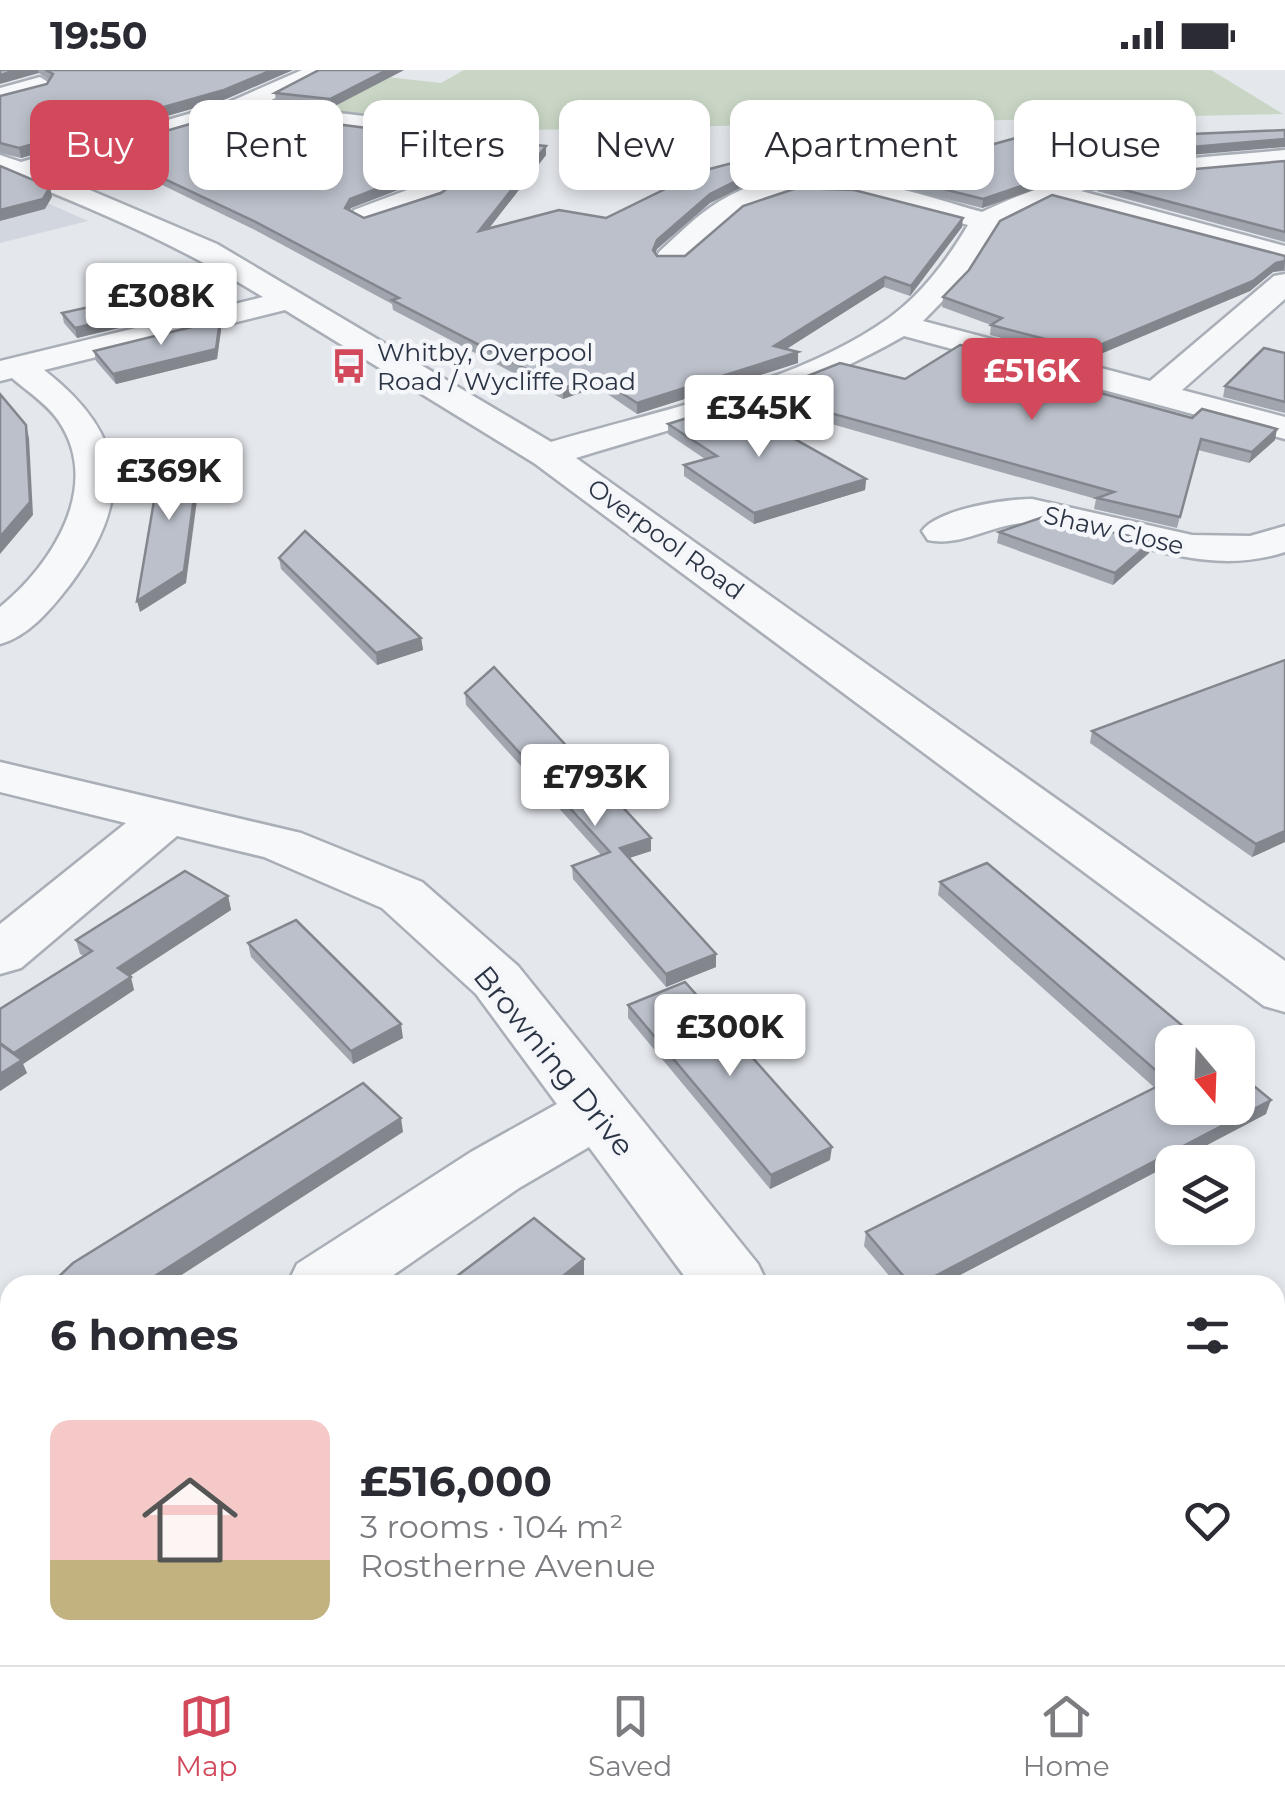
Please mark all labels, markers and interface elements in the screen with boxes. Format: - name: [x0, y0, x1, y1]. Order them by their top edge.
- text: 19:50: [50, 12, 147, 59]
- chip: Buy: [30, 100, 169, 190]
- chip: Rent: [189, 100, 343, 190]
- chip: Filters: [363, 100, 539, 190]
- chip: New: [559, 100, 710, 190]
- chip: Apartment: [730, 100, 994, 190]
- chip: House: [1014, 100, 1196, 190]
- pin: £308K: [91, 263, 231, 348]
- text: £308K: [108, 276, 214, 315]
- place label: Whitby, Overpool Road / Wycliffe Road: [377, 337, 636, 396]
- pin: £516K: [962, 338, 1102, 423]
- bus stop icon: Whitby, Overpool Road / Wycliffe Road: [330, 347, 368, 385]
- text: £516K: [984, 351, 1080, 390]
- pin: £345K: [689, 375, 829, 460]
- text: £345K: [707, 388, 811, 427]
- pin: £369K: [99, 438, 239, 523]
- text: £369K: [117, 451, 221, 490]
- street label: Overpool Road: [582, 472, 750, 606]
- street label: Shaw Close: [1041, 499, 1187, 561]
- pin: £793K: [525, 744, 665, 829]
- text: £793K: [543, 757, 647, 796]
- street label: Browning Drive: [466, 958, 642, 1164]
- pin: £300K: [660, 994, 800, 1079]
- text: £300K: [676, 1007, 784, 1046]
- north arrow: [1155, 1025, 1255, 1125]
- map controls: [1155, 1025, 1255, 1245]
- button: layers: [1155, 1145, 1255, 1245]
- icon: filters: [1180, 1308, 1235, 1363]
- text: 6 homes: [50, 1309, 238, 1361]
- text: £516,000: [360, 1455, 552, 1507]
- icon: home: [130, 1460, 250, 1580]
- icon: heart: [1180, 1493, 1235, 1548]
- text: 3 rooms · 104 m²: [360, 1507, 623, 1546]
- text: Rostherne Avenue: [360, 1546, 655, 1585]
- tab: Map: [175, 1689, 238, 1783]
- tab: Saved: [588, 1689, 672, 1783]
- tab: Home: [1023, 1689, 1110, 1783]

